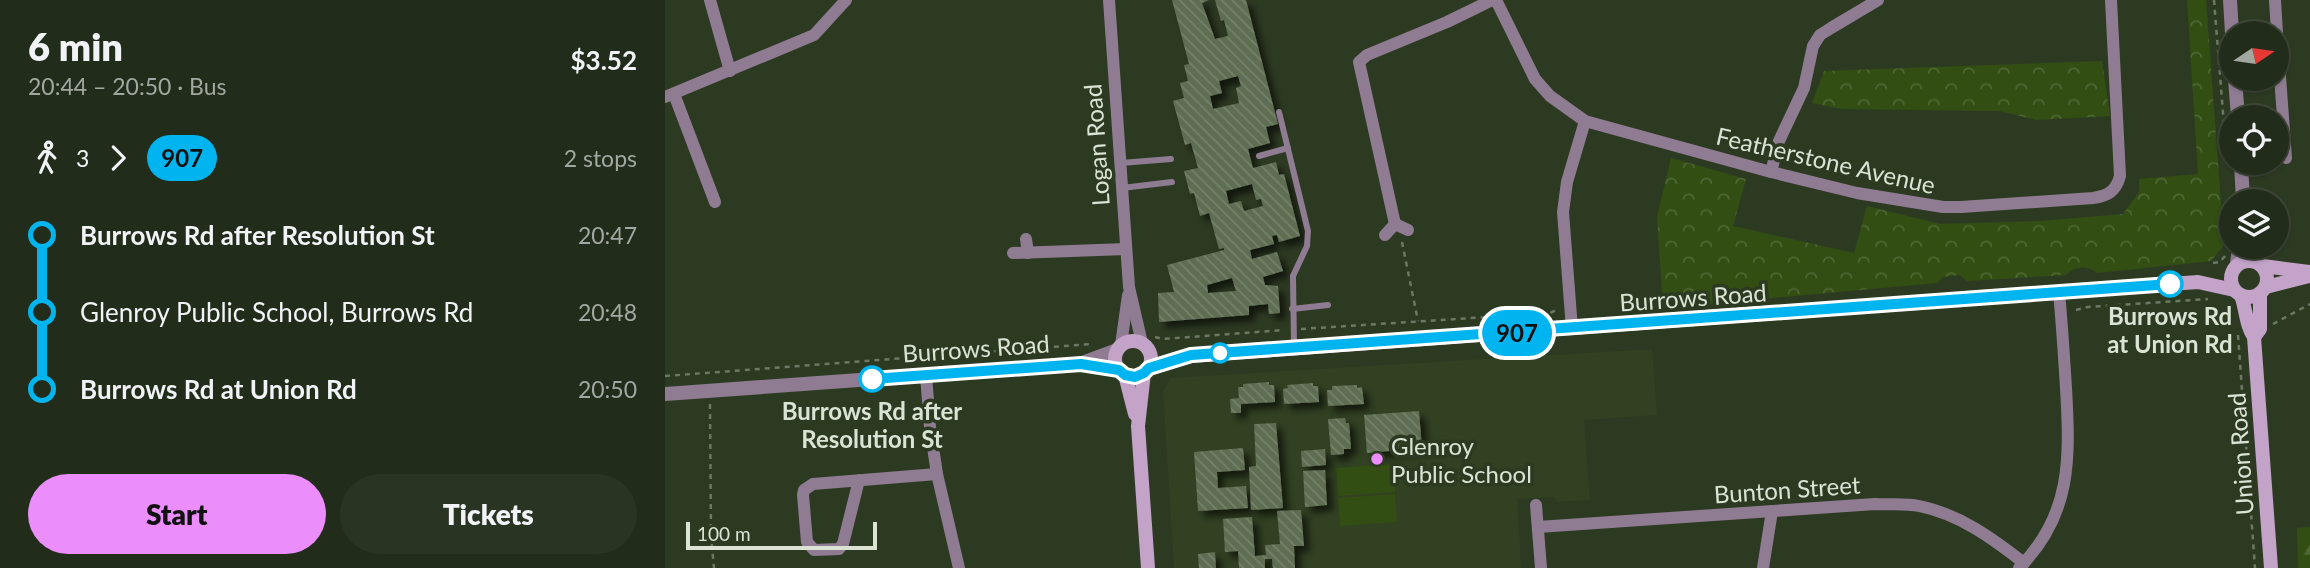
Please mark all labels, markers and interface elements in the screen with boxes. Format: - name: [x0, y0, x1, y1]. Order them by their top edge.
- north arrow: [2219, 21, 2289, 91]
- map controls: [2219, 21, 2289, 259]
- text: 6 min: [28, 23, 123, 69]
- text: $3.52: [571, 44, 637, 76]
- text: 20:44 – 20:50 · Bus: [28, 72, 227, 100]
- street label: Logan Road: [1077, 83, 1115, 207]
- button: locate: [2219, 105, 2289, 175]
- street label: Featherstone Avenue: [1714, 121, 1938, 199]
- icon: walk: [28, 139, 66, 177]
- icon: forward: [99, 139, 137, 177]
- text: 907: [161, 143, 203, 172]
- text: 3: [76, 144, 89, 172]
- text: 2 stops: [564, 144, 637, 172]
- button: layers: [2219, 189, 2289, 259]
- text: Burrows Rd after Resolution St: [80, 219, 435, 251]
- text: 20:47: [578, 221, 637, 249]
- marker: Burrows Rd at Union Rd: [2157, 271, 2183, 297]
- street label: Burrows Road: [1618, 277, 1768, 317]
- text: Glenroy Public School, Burrows Rd: [80, 296, 473, 328]
- text: 20:48: [578, 298, 637, 326]
- place label: Burrows Rd at Union Rd: [2107, 301, 2233, 358]
- line badge: 907: [1477, 310, 1557, 356]
- text: 907: [1496, 318, 1538, 347]
- street label: Burrows Road: [901, 328, 1051, 368]
- unlabelled marker: [1210, 343, 1230, 363]
- marker: Burrows Rd after Resolution St: [859, 366, 885, 392]
- text: Burrows Rd at Union Rd: [80, 373, 357, 405]
- text: 20:50: [578, 375, 637, 403]
- street label: Union Road: [2221, 392, 2259, 516]
- place label: Burrows Rd after Resolution St: [782, 396, 962, 453]
- place label: Glenroy Public School: [1391, 431, 1532, 488]
- marker: Glenroy Public School: [1369, 451, 1385, 467]
- street label: Bunton Street: [1713, 469, 1862, 509]
- button: Start: [28, 474, 326, 554]
- button: Tickets: [340, 474, 637, 554]
- scale bar: [686, 519, 877, 551]
- text: 100 m: [697, 522, 751, 545]

